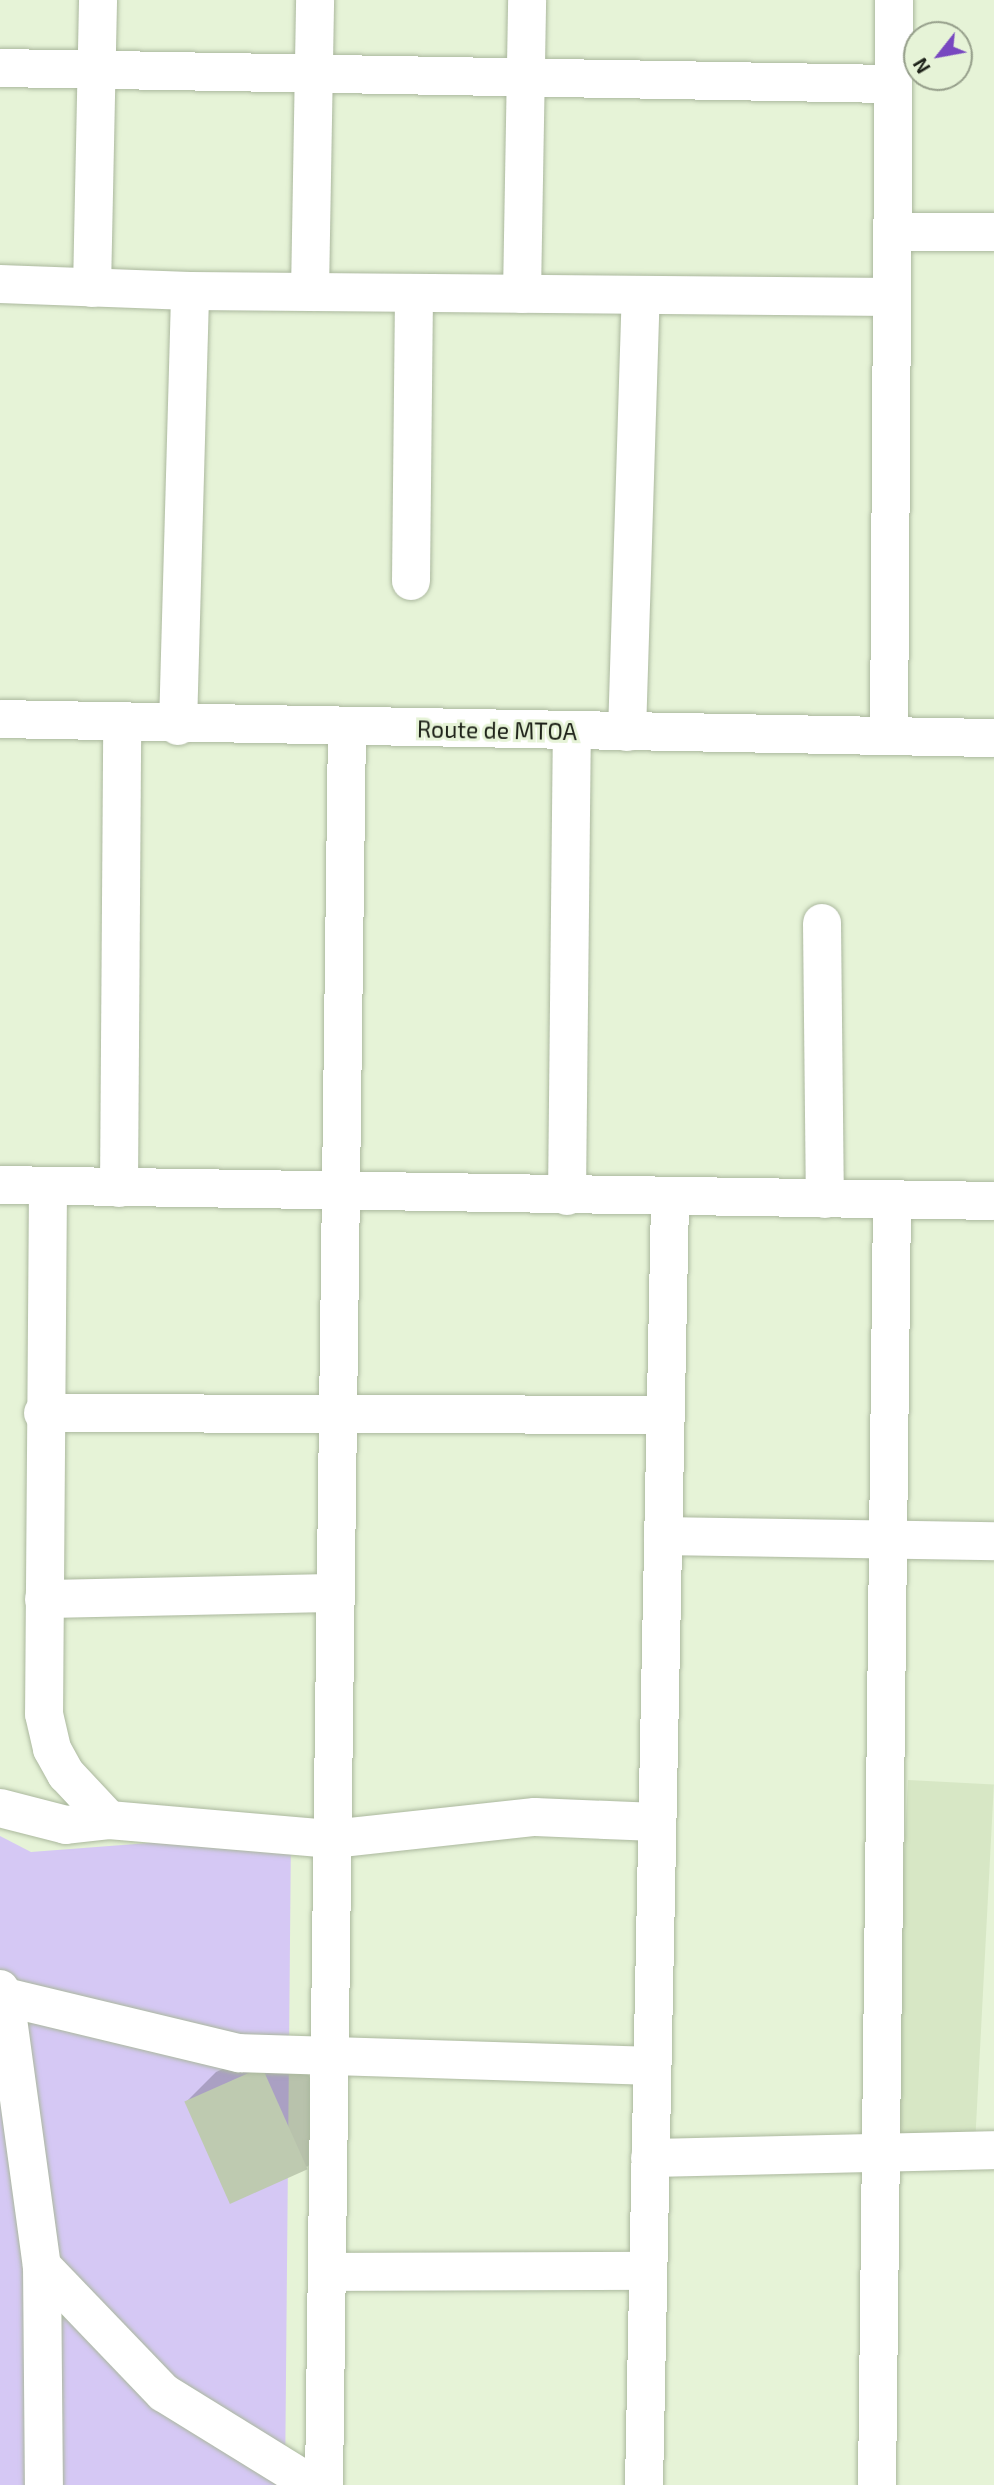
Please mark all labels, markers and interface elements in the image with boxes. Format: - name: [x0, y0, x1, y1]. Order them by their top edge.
- north arrow: [903, 21, 973, 91]
- text: N: [908, 54, 935, 78]
- street label: Route de MTOA: [417, 715, 577, 745]

